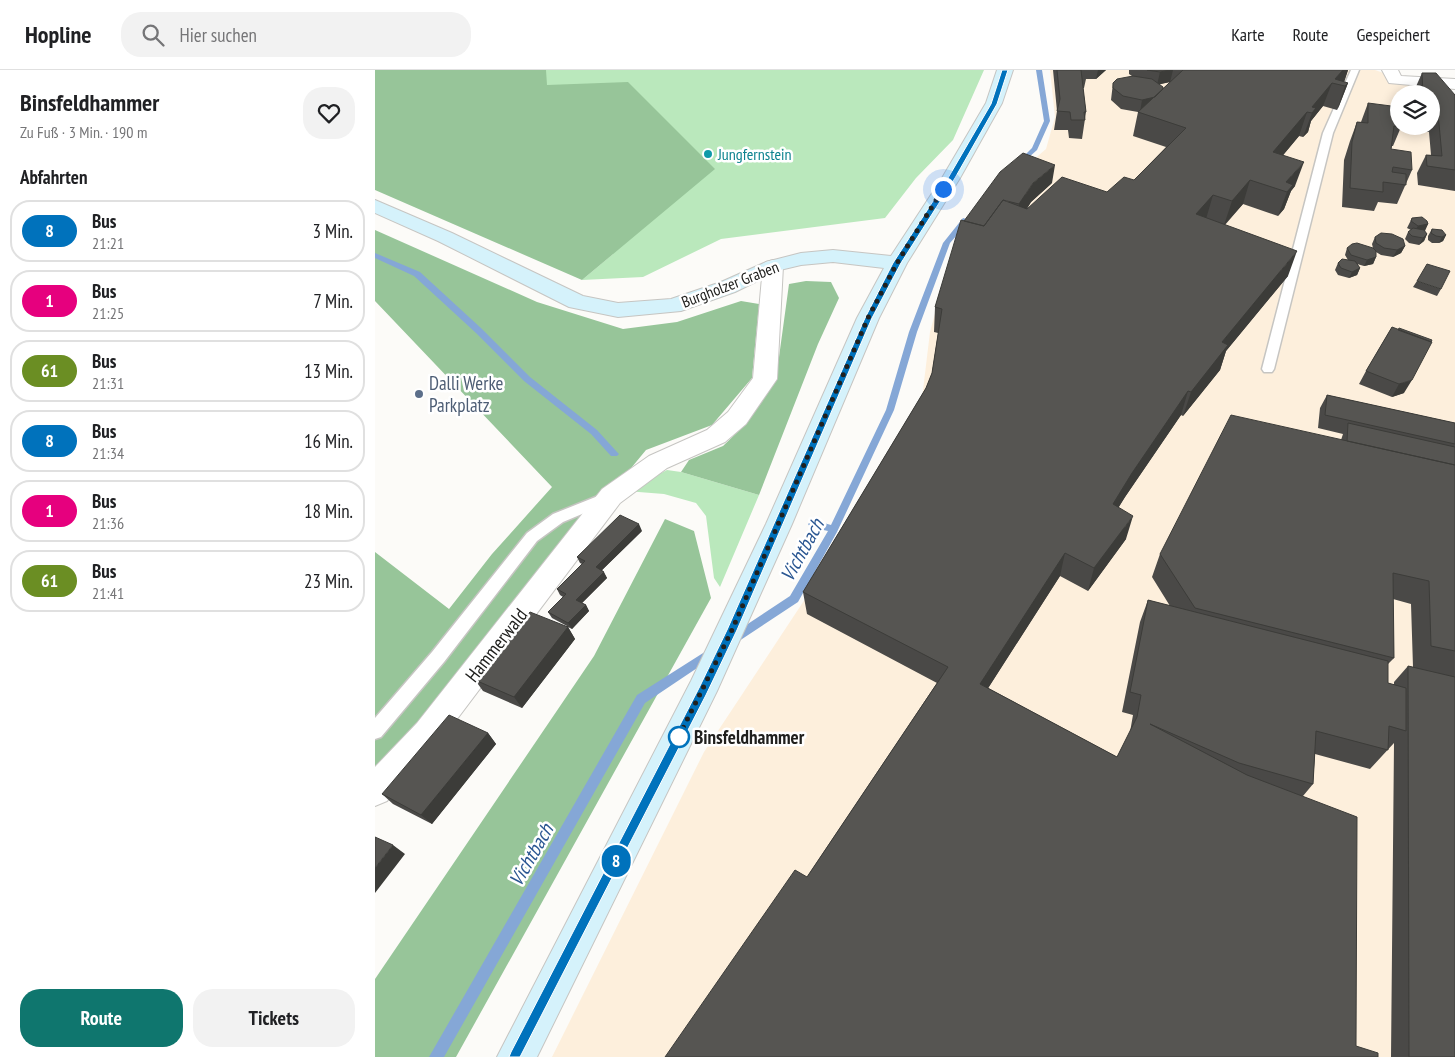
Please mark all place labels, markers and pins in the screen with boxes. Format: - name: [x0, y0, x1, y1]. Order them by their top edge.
- place label: Jungfernstein: [717, 144, 792, 164]
- marker: Jungfernstein: [702, 148, 714, 160]
- place label: Dalli Werke Parkplatz: [429, 371, 504, 417]
- marker: Dalli Werke Parkplatz: [413, 388, 425, 400]
- place label: Binsfeldhammer: [694, 725, 805, 749]
- marker: Binsfeldhammer: [668, 726, 690, 748]

